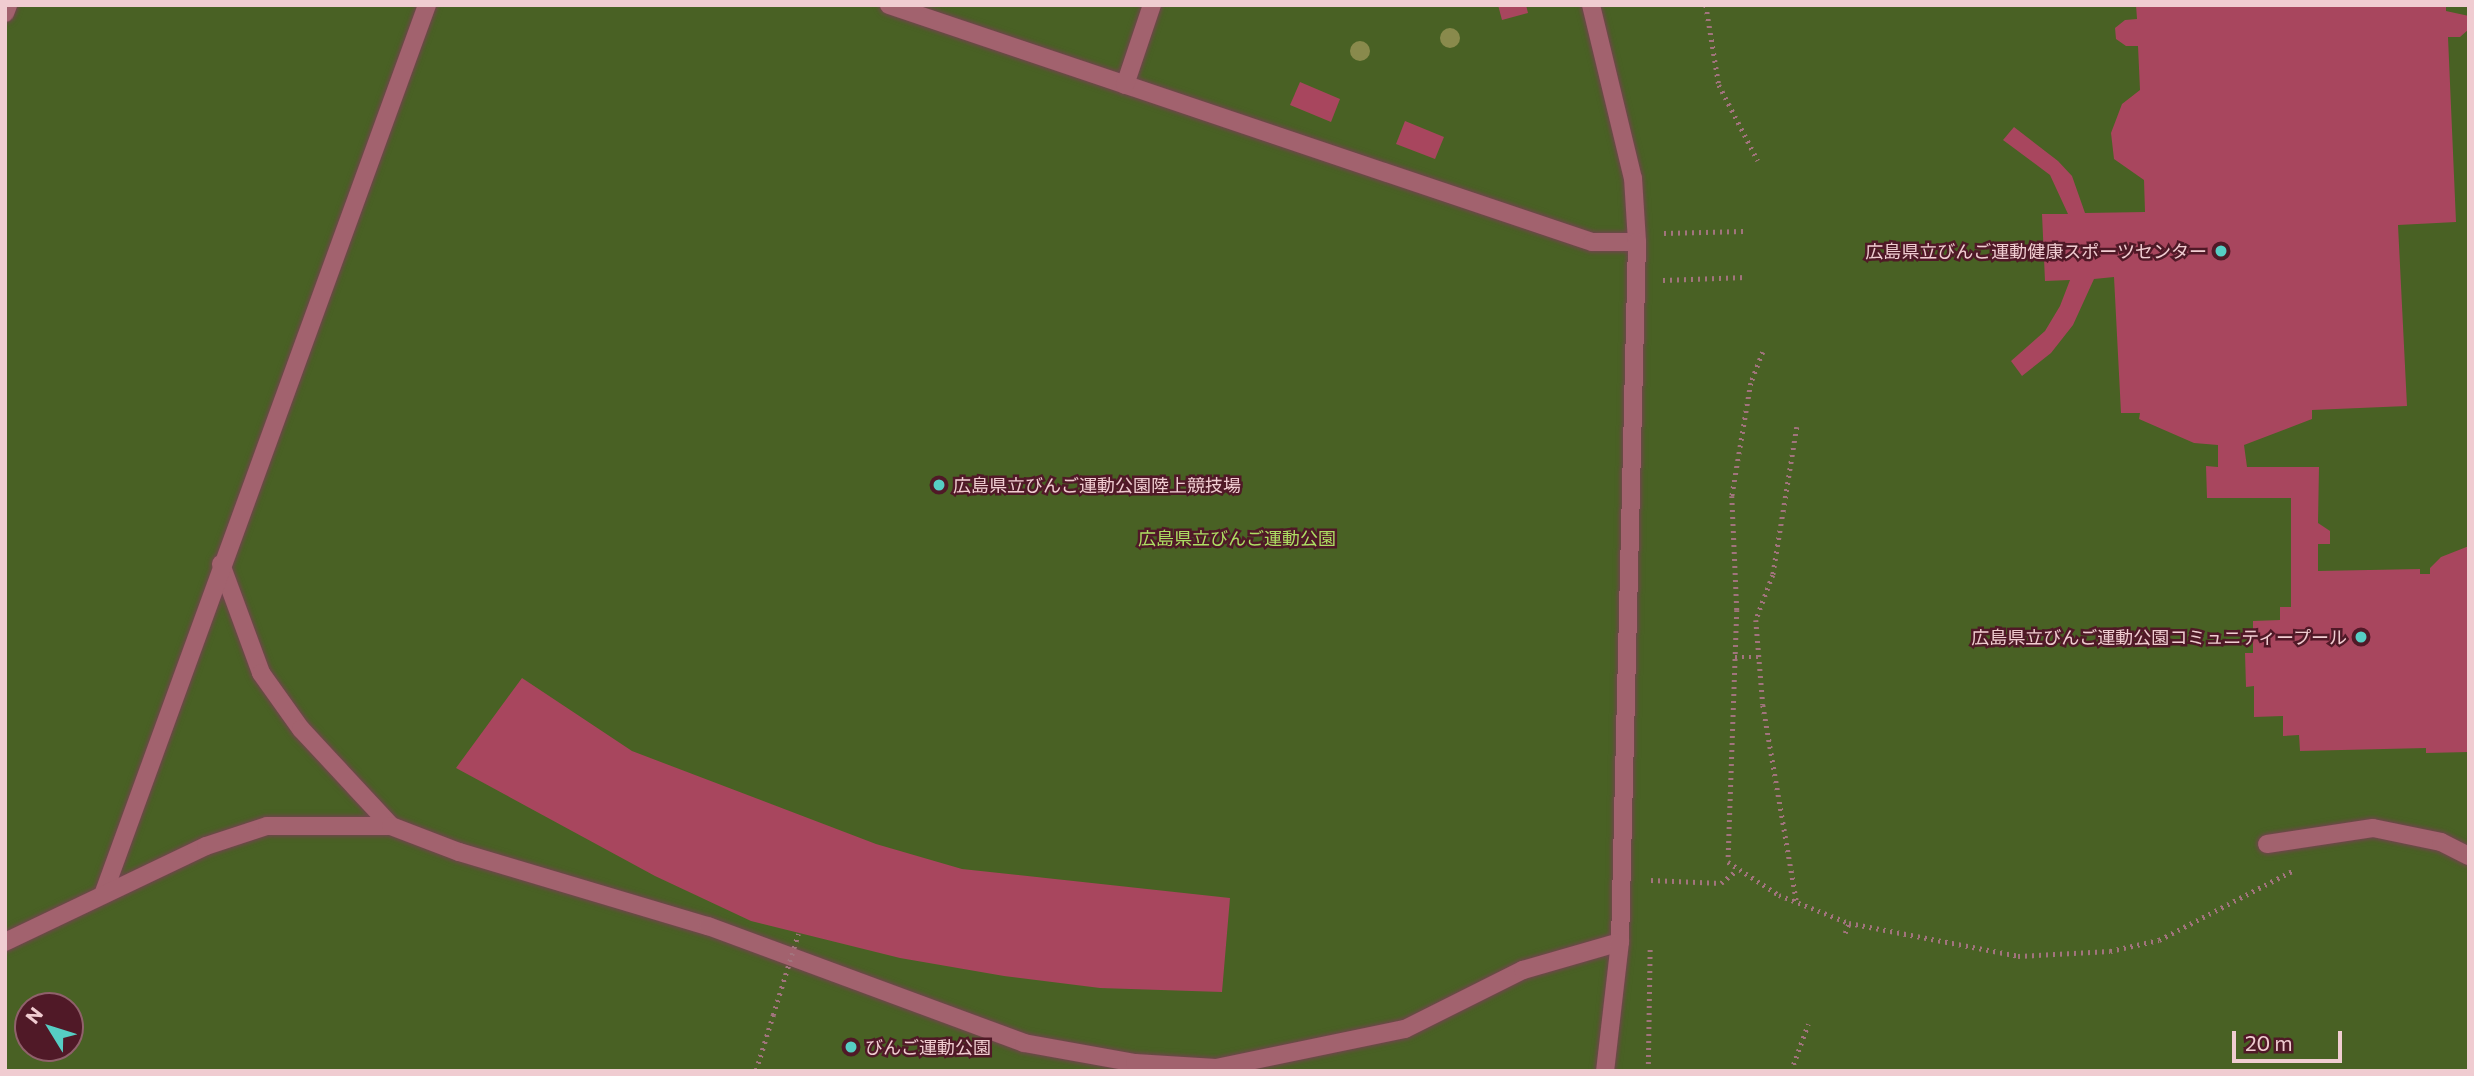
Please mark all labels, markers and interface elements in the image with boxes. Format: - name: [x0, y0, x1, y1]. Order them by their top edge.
- place label: 広島県立びんご運動健康スポーツセンター: [1865, 240, 2207, 262]
- marker: 広島県立びんご運動健康スポーツセンター: [2213, 243, 2229, 259]
- place label: 広島県立びんご運動公園陸上競技場: [953, 474, 1241, 496]
- marker: 広島県立びんご運動公園陸上競技場: [931, 477, 947, 493]
- park label: 広島県立びんご運動公園: [1138, 527, 1336, 549]
- place label: 広島県立びんご運動公園コミュニティープール: [1969, 626, 2347, 648]
- marker: 広島県立びんご運動公園コミュニティープール: [2353, 629, 2369, 645]
- north arrow: [14, 992, 84, 1062]
- text: N: [20, 1002, 47, 1028]
- scale bar: [2236, 1016, 2346, 1060]
- text: 20 m: [2245, 1030, 2293, 1055]
- place label: びんご運動公園: [865, 1036, 991, 1058]
- marker: びんご運動公園: [843, 1039, 859, 1055]

